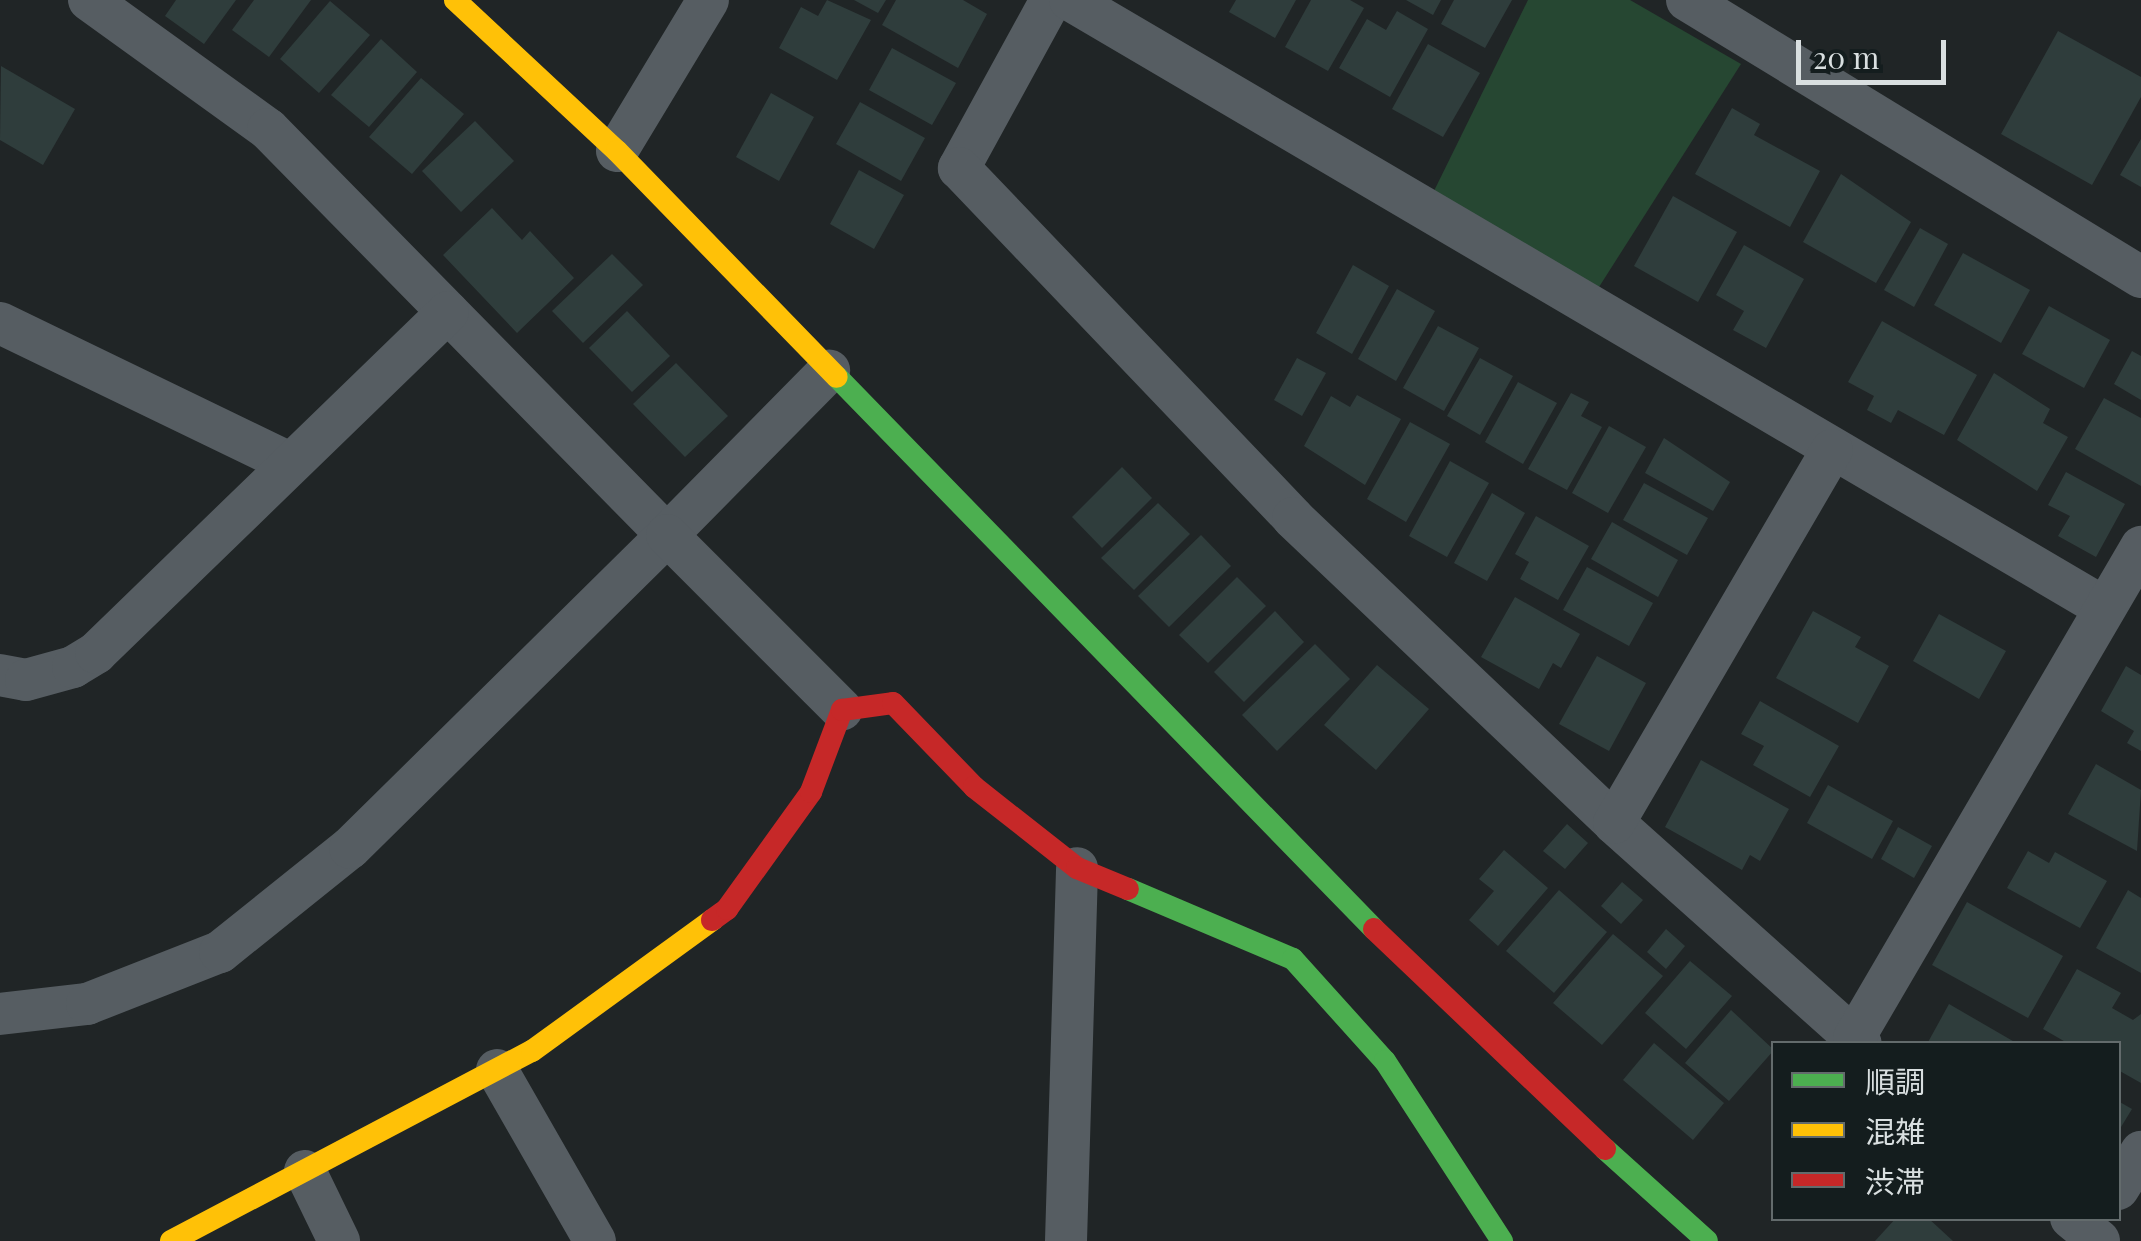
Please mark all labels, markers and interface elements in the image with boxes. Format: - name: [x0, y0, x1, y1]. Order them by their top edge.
- scale bar: [1801, 20, 1951, 82]
- text: 20 m: [1813, 37, 1879, 77]
- legend: [1771, 1041, 2121, 1221]
- text: 順調: [1865, 1061, 1925, 1101]
- text: 混雑: [1865, 1111, 1925, 1151]
- text: 渋滞: [1865, 1161, 1925, 1201]

